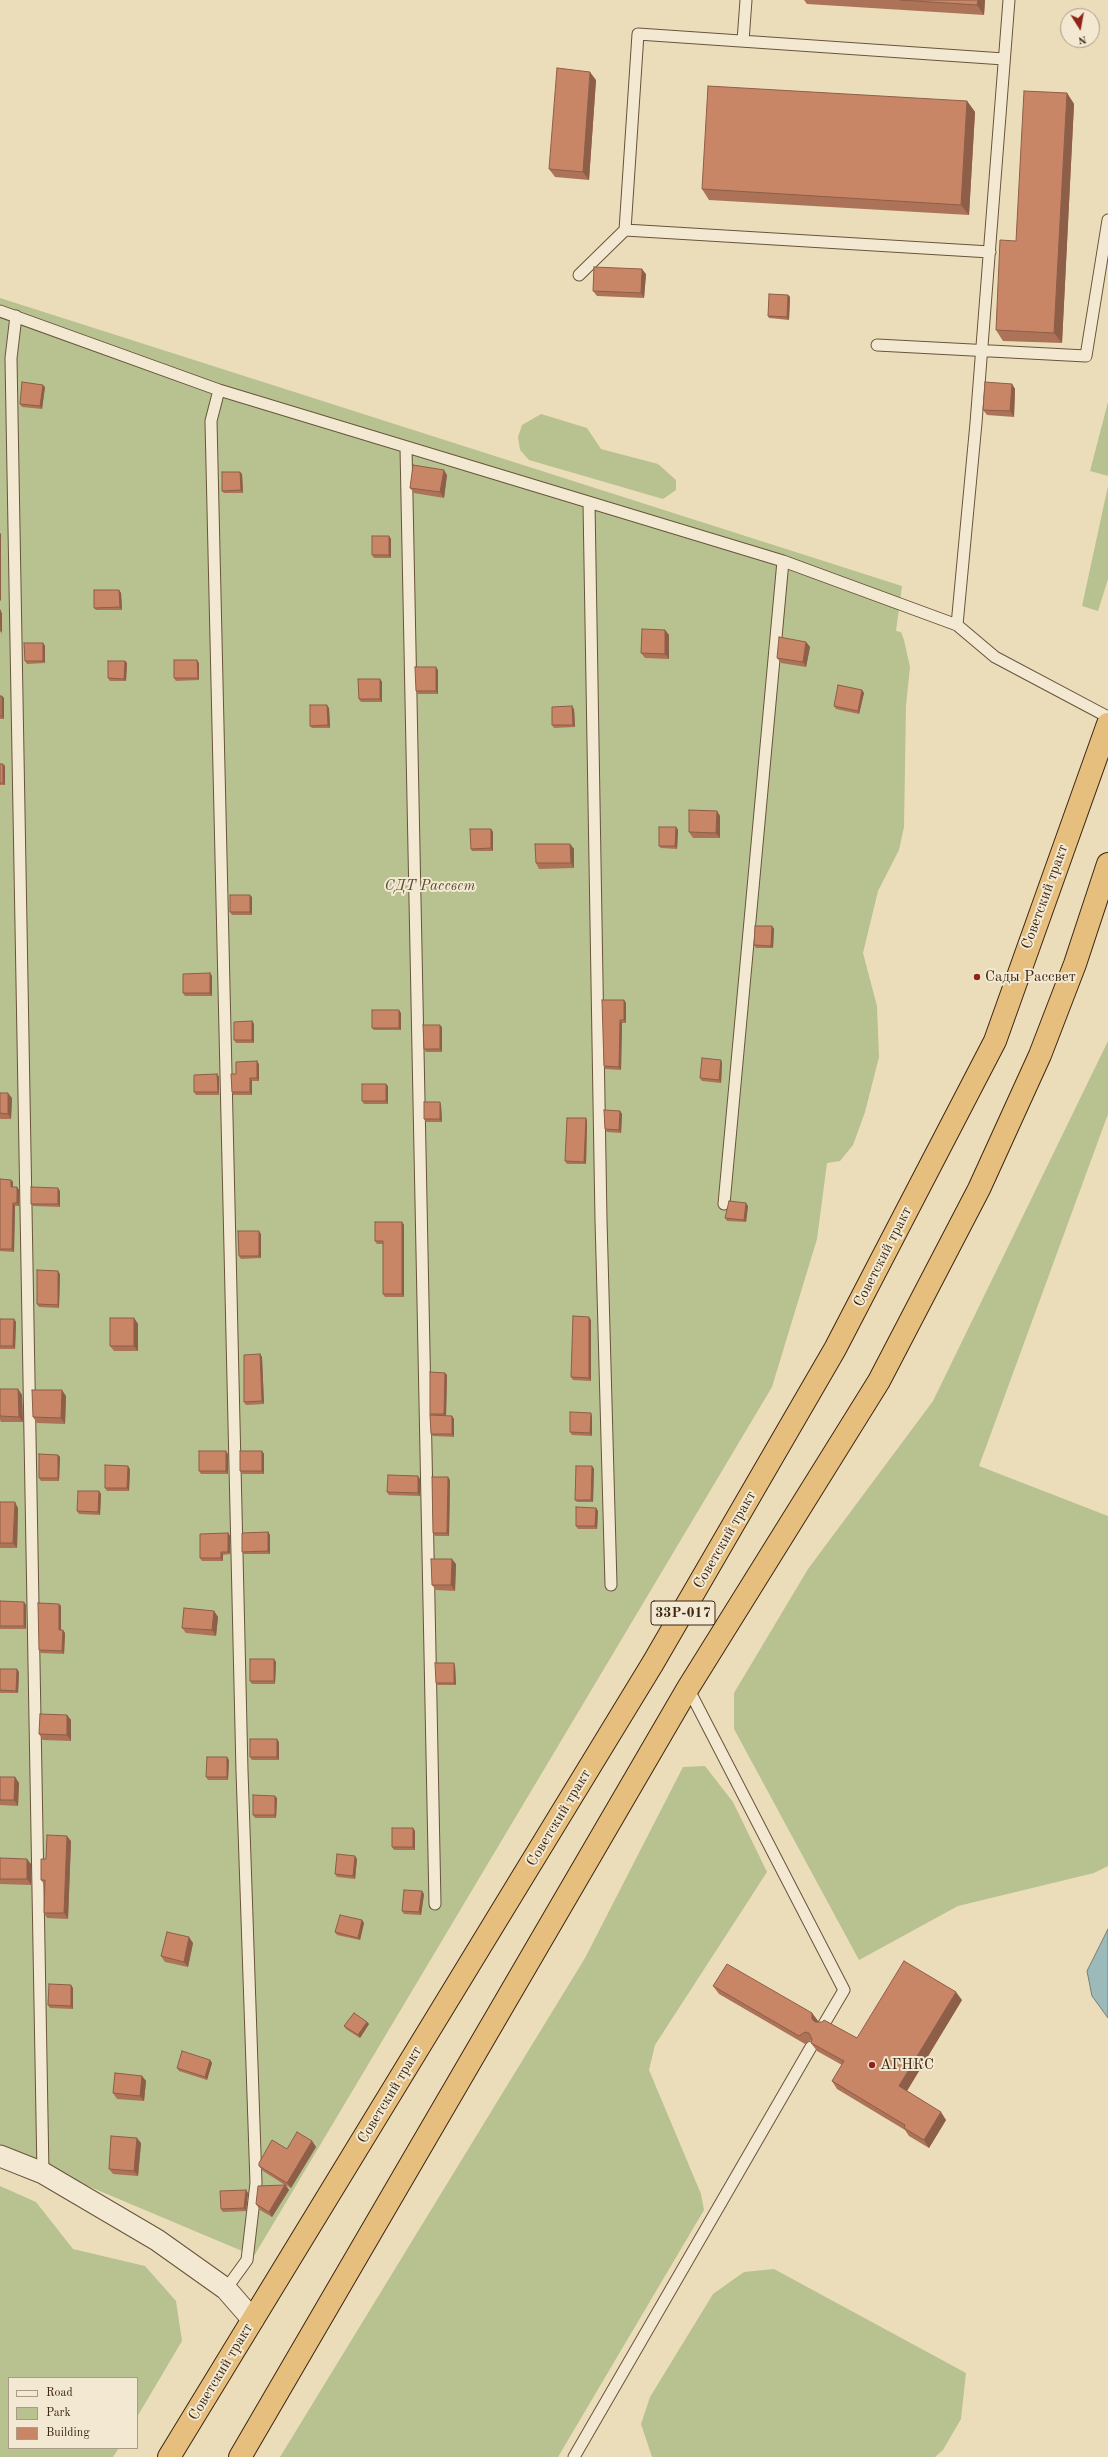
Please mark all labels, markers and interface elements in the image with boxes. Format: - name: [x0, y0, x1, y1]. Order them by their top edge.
- north arrow: [1060, 8, 1100, 48]
- text: N: [1077, 33, 1087, 45]
- street label: Советский тракт: [1018, 842, 1072, 952]
- park label: СДТ Рассвет: [385, 877, 475, 895]
- place label: Сады Рассвет: [985, 968, 1076, 986]
- marker: Сады Рассвет: [972, 972, 982, 982]
- street label: Советский тракт: [850, 1204, 916, 1310]
- street label: Советский тракт: [690, 1488, 760, 1592]
- road number: 33Р-017: [651, 1601, 715, 1625]
- street label: Советский тракт: [523, 1766, 595, 1870]
- street label: Советский тракт: [354, 2043, 426, 2147]
- place label: АГНКС: [880, 2056, 934, 2074]
- marker: АГНКС: [867, 2060, 877, 2070]
- street label: Советский тракт: [185, 2320, 257, 2424]
- legend: [8, 2377, 138, 2449]
- text: Road: [46, 2387, 73, 2399]
- text: Park: [46, 2407, 71, 2419]
- text: Building: [46, 2427, 90, 2439]

